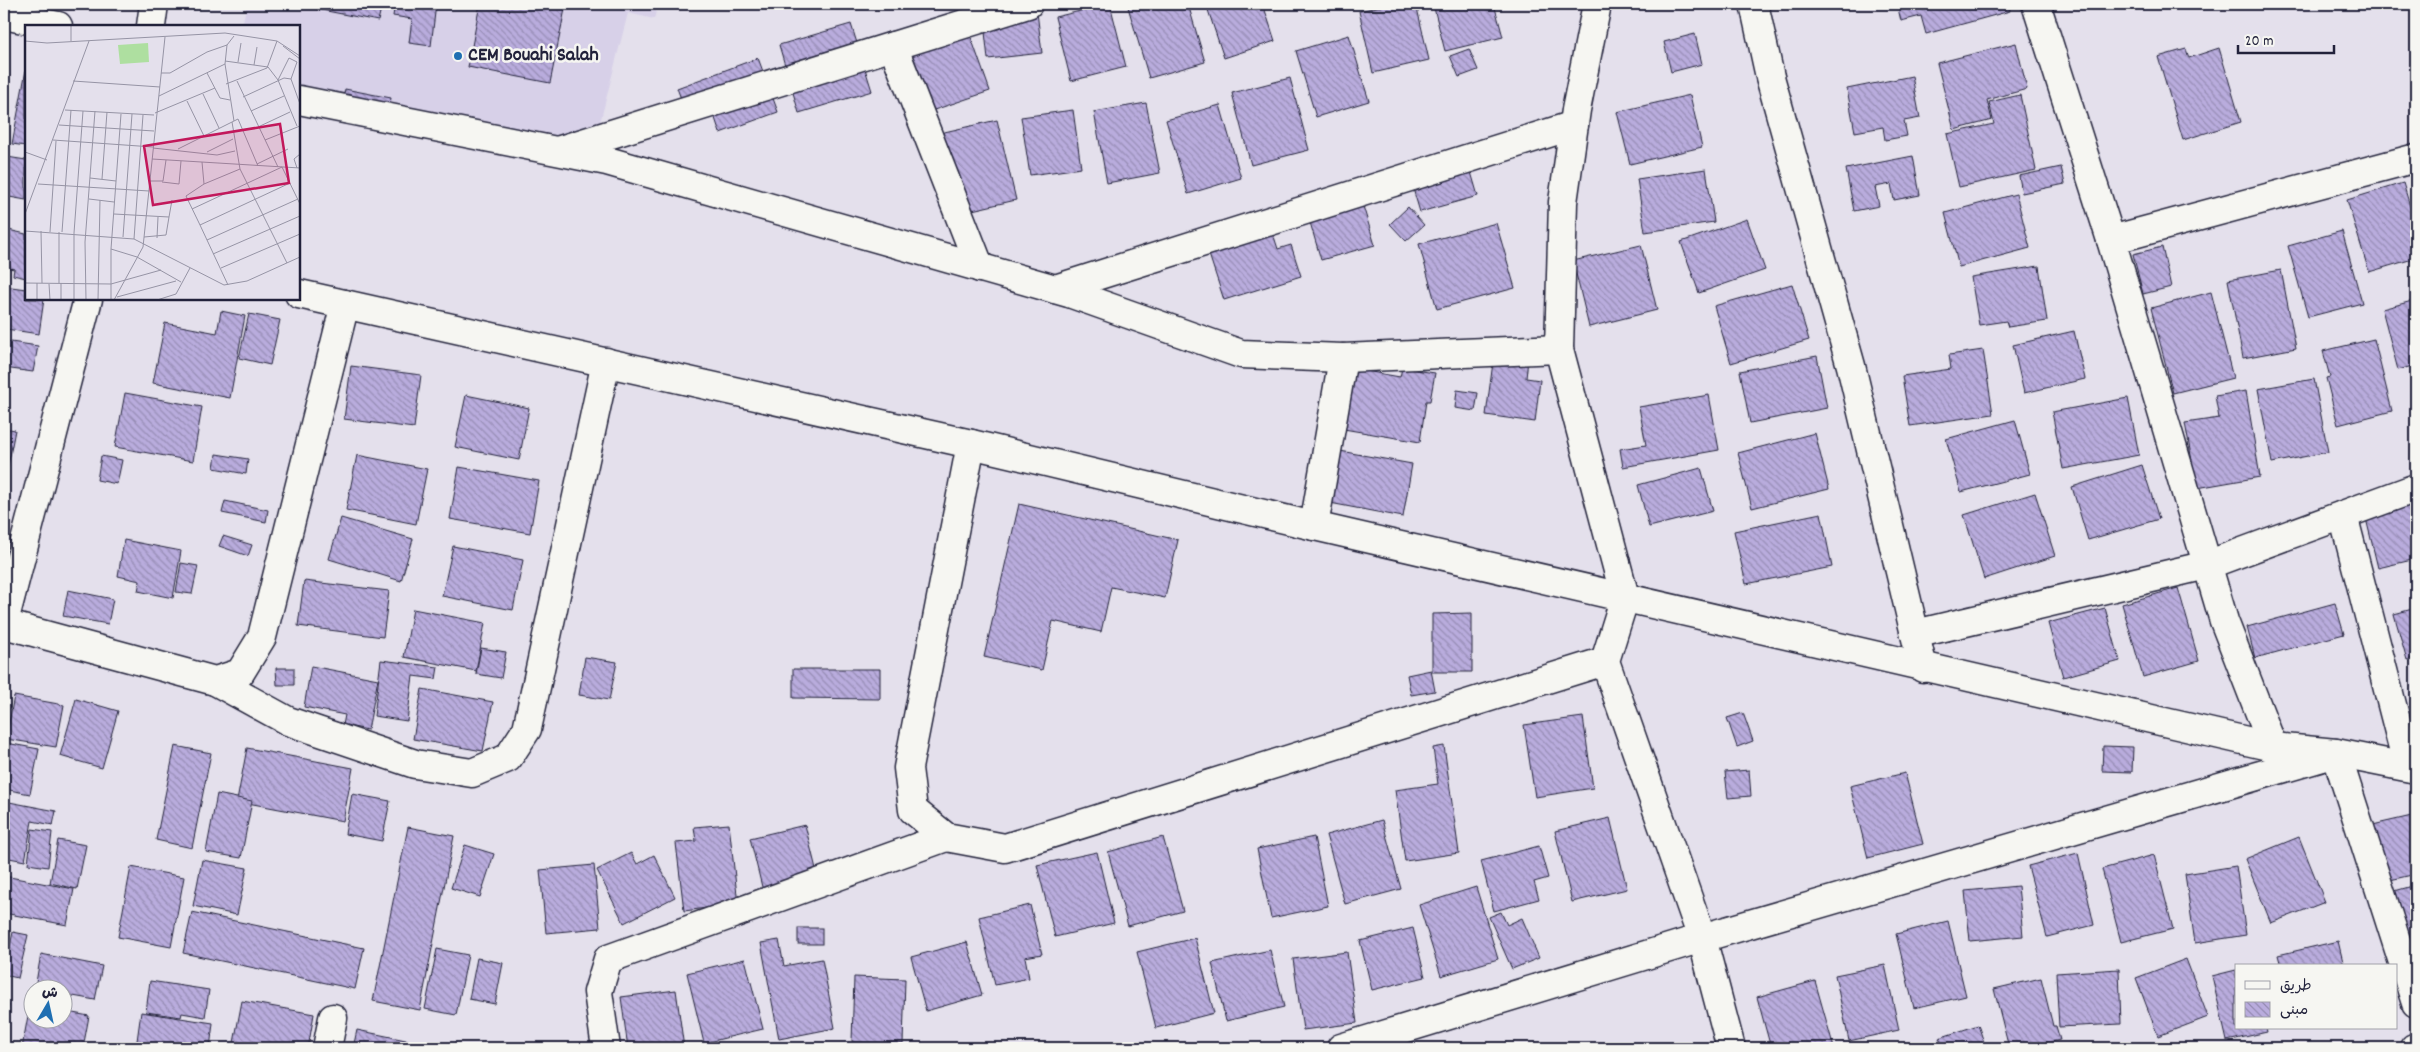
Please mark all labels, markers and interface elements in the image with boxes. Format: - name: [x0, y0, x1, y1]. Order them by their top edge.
- scale bar: [2238, 22, 2334, 54]
- inset map: [25, 25, 300, 300]
- text: 20 m: [2245, 31, 2273, 53]
- place label: CEM Bouahi Salah: [468, 42, 599, 70]
- marker: CEM Bouahi Salah: [452, 50, 464, 62]
- legend: [2235, 964, 2398, 1030]
- text: طريق: [2280, 976, 2312, 998]
- north arrow: [22, 980, 72, 1030]
- text: ش: [41, 982, 59, 1004]
- text: مبنى: [2280, 1000, 2308, 1022]

